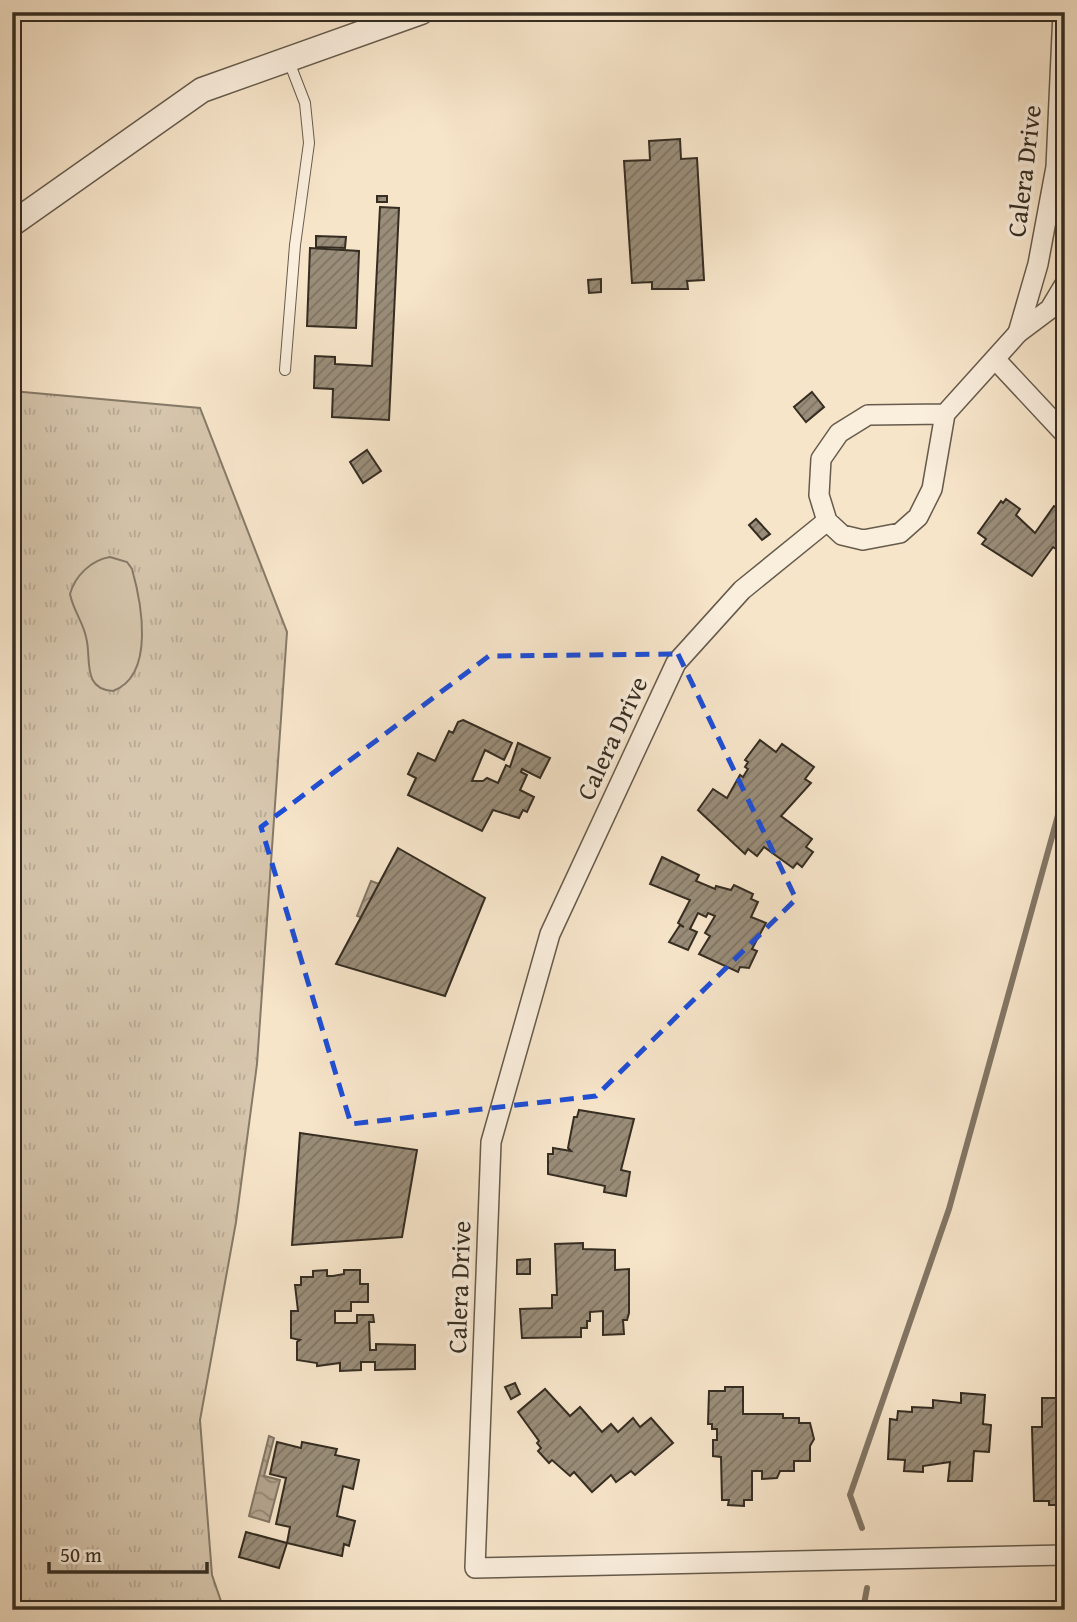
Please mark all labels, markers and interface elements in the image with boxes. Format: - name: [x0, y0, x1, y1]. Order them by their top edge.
- street label: Calera Drive: [996, 103, 1051, 239]
- street label: Calera Drive: [566, 669, 657, 806]
- street label: Calera Drive: [437, 1220, 480, 1354]
- scale bar: [49, 1531, 206, 1575]
- text: 50 m: [60, 1539, 102, 1570]

